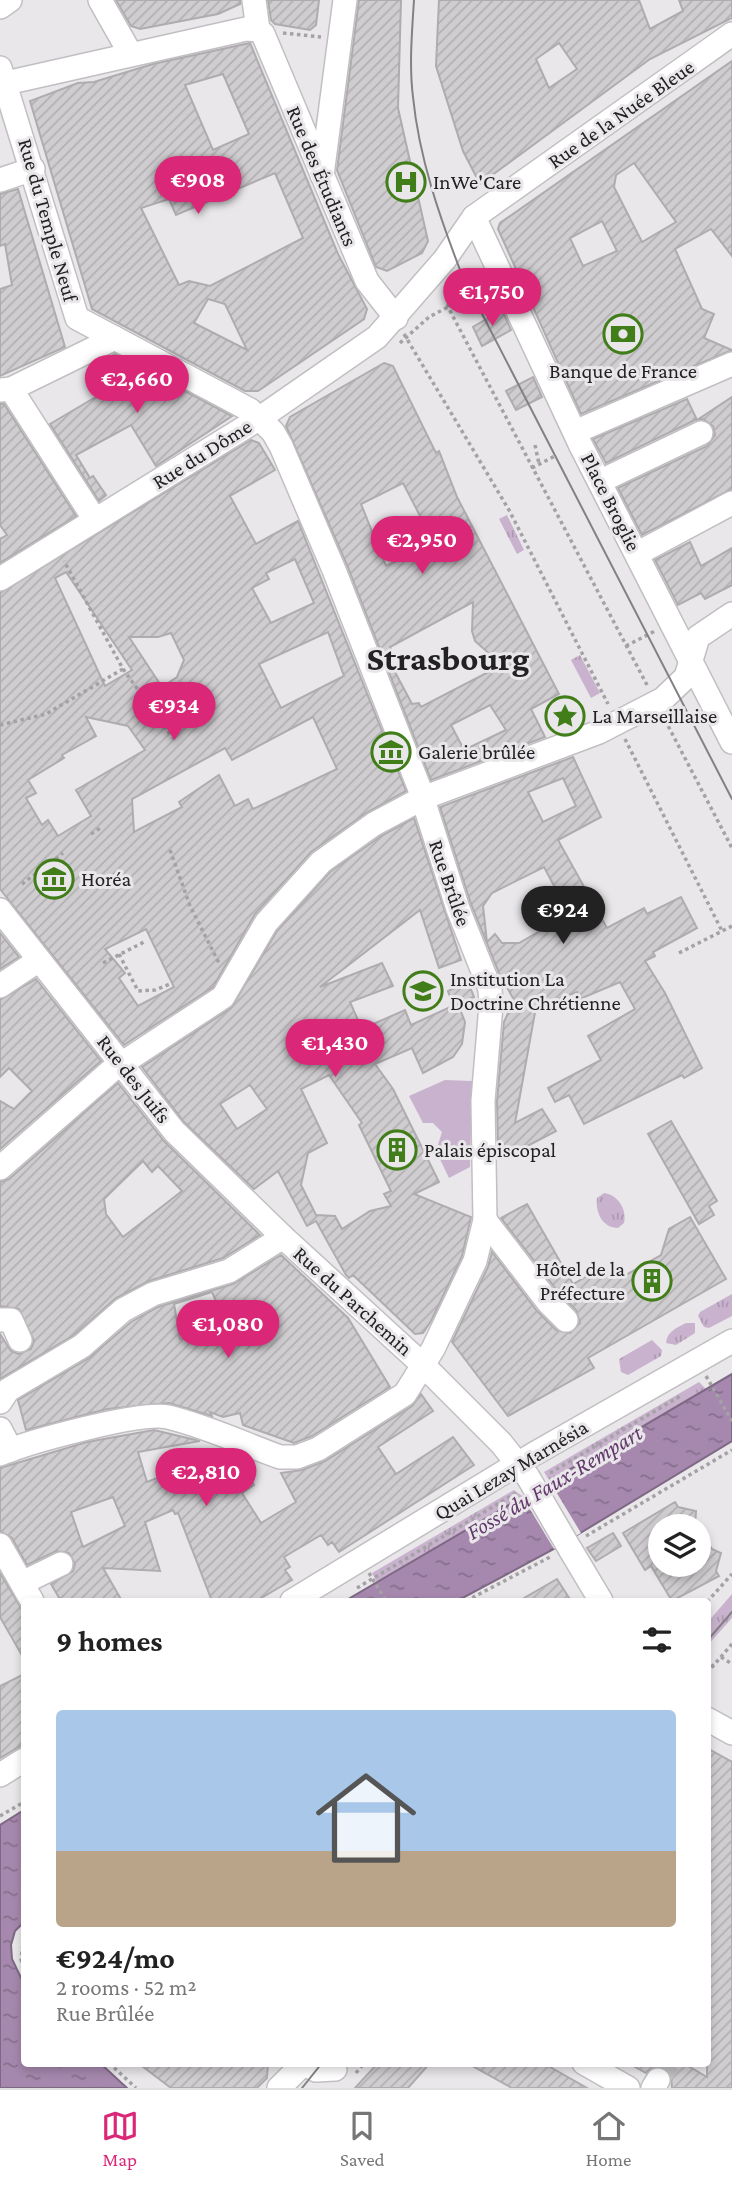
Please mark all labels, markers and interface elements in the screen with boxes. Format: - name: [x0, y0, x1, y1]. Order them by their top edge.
- street label: Rue de la Nuée Bleue: [543, 55, 699, 173]
- street label: Rue des Étudiants: [282, 102, 362, 250]
- street label: Rue du Temple Neuf: [13, 136, 83, 306]
- pin: €908: [157, 156, 239, 216]
- hospital icon: InWe'Care: [385, 161, 427, 203]
- text: €908: [170, 166, 226, 192]
- place label: InWe'Care: [433, 170, 521, 194]
- pin: €1,750: [435, 268, 549, 328]
- text: €1,750: [459, 278, 525, 304]
- bank icon: Banque de France: [602, 313, 644, 355]
- pin: €2,660: [80, 356, 194, 415]
- place label: Banque de France: [549, 359, 697, 383]
- text: €2,660: [101, 365, 173, 391]
- street label: Rue du Dôme: [148, 414, 256, 494]
- street label: Place Broglie: [576, 449, 646, 555]
- pin: €2,950: [365, 516, 479, 576]
- text: €2,950: [387, 526, 457, 552]
- district label: Strasbourg: [367, 639, 530, 678]
- pin: €934: [133, 682, 215, 742]
- text: €934: [149, 692, 199, 718]
- place icon: La Marseillaise: [544, 695, 586, 737]
- place label: La Marseillaise: [592, 704, 717, 728]
- museum icon: Galerie brûlée: [370, 731, 412, 773]
- place label: Galerie brûlée: [418, 740, 535, 764]
- street label: Rue Brûlée: [424, 837, 476, 929]
- museum icon: Horéa: [33, 858, 75, 900]
- place label: Horéa: [81, 867, 131, 891]
- pin: €924: [522, 886, 604, 946]
- text: €924: [537, 896, 589, 922]
- place label: Institution La Doctrine Chrétienne: [450, 967, 621, 1015]
- school or university icon: Institution La Doctrine Chrétienne: [402, 970, 444, 1012]
- pin: €1,430: [278, 1020, 392, 1079]
- text: €1,430: [301, 1029, 369, 1055]
- street label: Rue des Juifs: [92, 1030, 176, 1128]
- building icon: Palais épiscopal: [376, 1129, 418, 1171]
- place label: Palais épiscopal: [424, 1138, 556, 1162]
- street label: Rue du Parchemin: [289, 1241, 417, 1361]
- place label: Hôtel de la Préfecture: [536, 1257, 625, 1305]
- building icon: Hôtel de la Préfecture: [631, 1260, 673, 1302]
- pin: €1,080: [171, 1300, 285, 1360]
- text: €1,080: [192, 1310, 264, 1336]
- street label: Quai Lezay Marnésia: [430, 1415, 592, 1525]
- water label: Fossé du Faux-Rempart: [461, 1419, 648, 1545]
- pin: €2,810: [149, 1448, 263, 1508]
- text: €2,810: [171, 1458, 241, 1484]
- map controls: [648, 1514, 711, 1577]
- button: layers: [648, 1514, 711, 1577]
- icon: filters: [638, 1621, 676, 1659]
- text: 9 homes: [56, 1624, 163, 1657]
- icon: home: [303, 1755, 429, 1881]
- text: €924/mo: [56, 1941, 175, 1974]
- text: 2 rooms · 52 m²: [56, 1974, 196, 2000]
- text: Rue Brûlée: [56, 2000, 154, 2026]
- tab: Map: [101, 2107, 139, 2170]
- tab: Saved: [340, 2107, 385, 2170]
- tab: Home: [586, 2107, 631, 2170]

